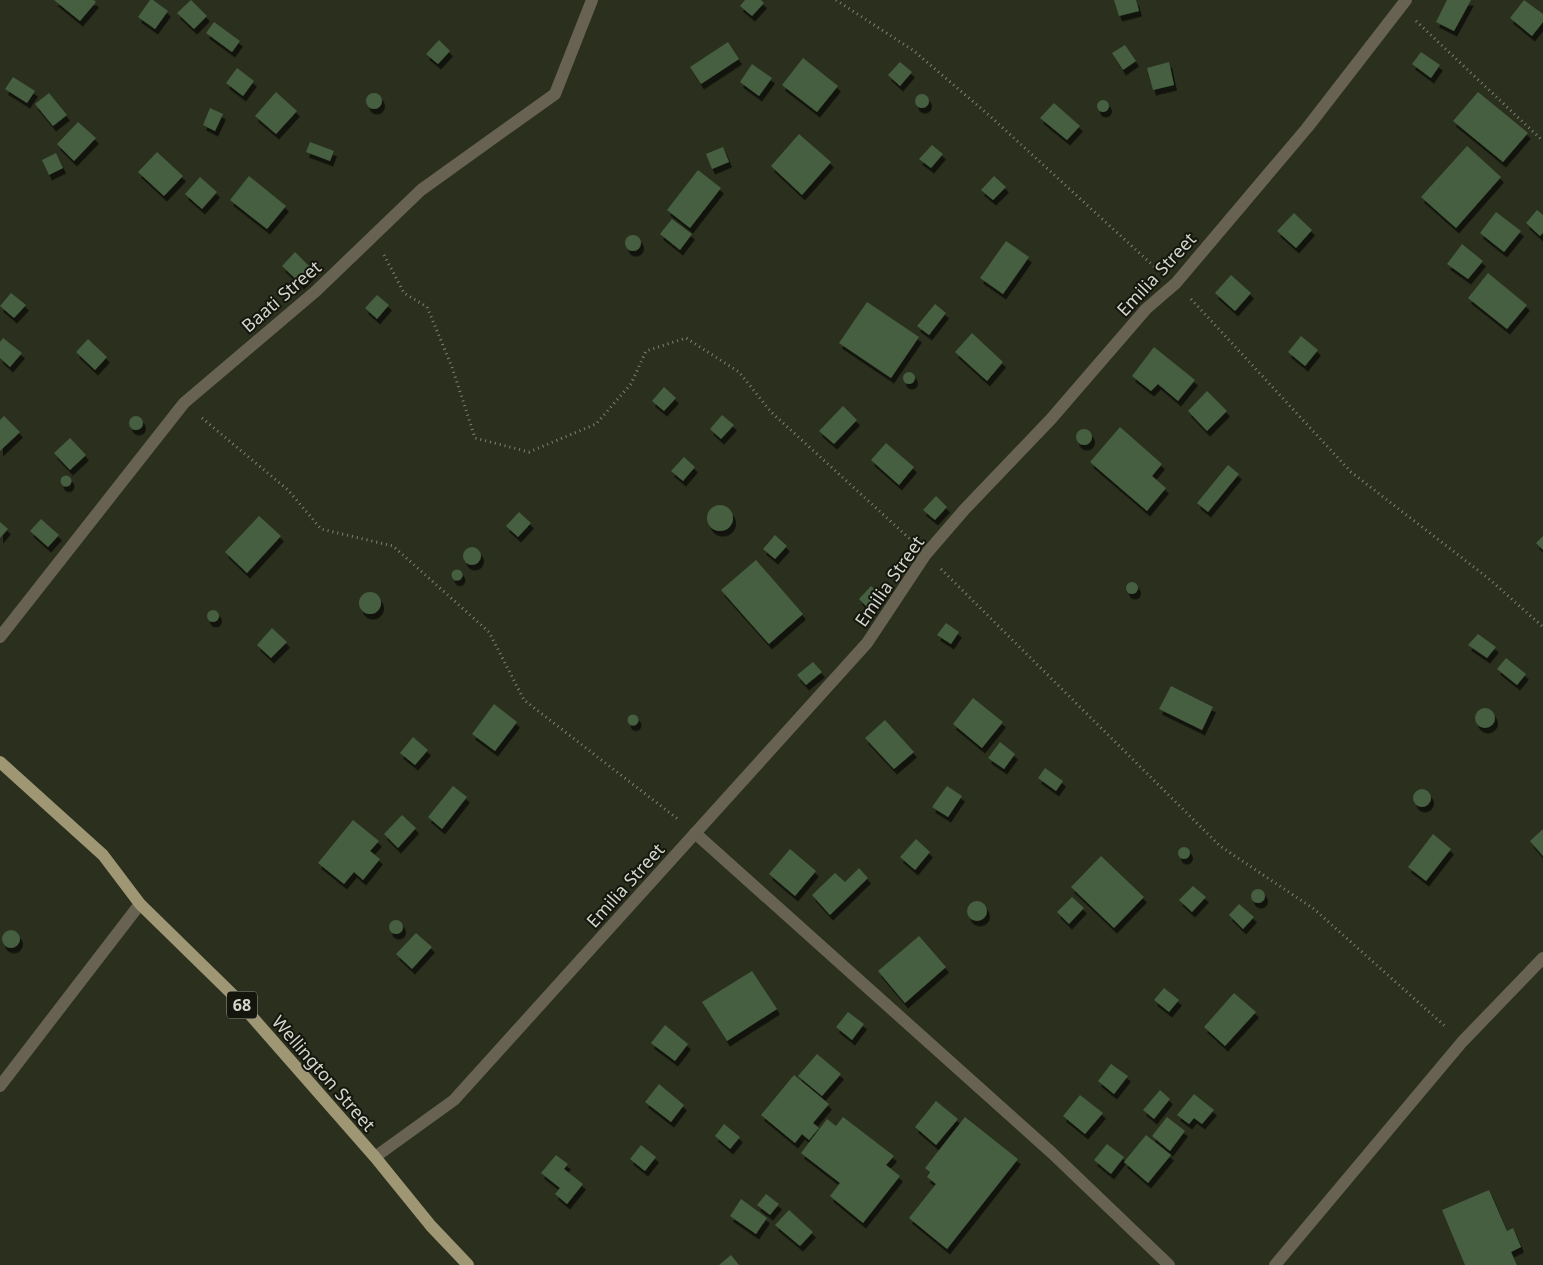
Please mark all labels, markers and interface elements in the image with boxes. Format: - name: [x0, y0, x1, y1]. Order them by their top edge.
- street label: Emilia Street: [1111, 227, 1201, 321]
- street label: Baati Street: [236, 254, 326, 337]
- street label: Emilia Street: [849, 530, 929, 631]
- street label: Emilia Street: [581, 837, 670, 932]
- road number: 68: [227, 992, 257, 1018]
- street label: Wellington Street: [267, 1010, 381, 1136]

